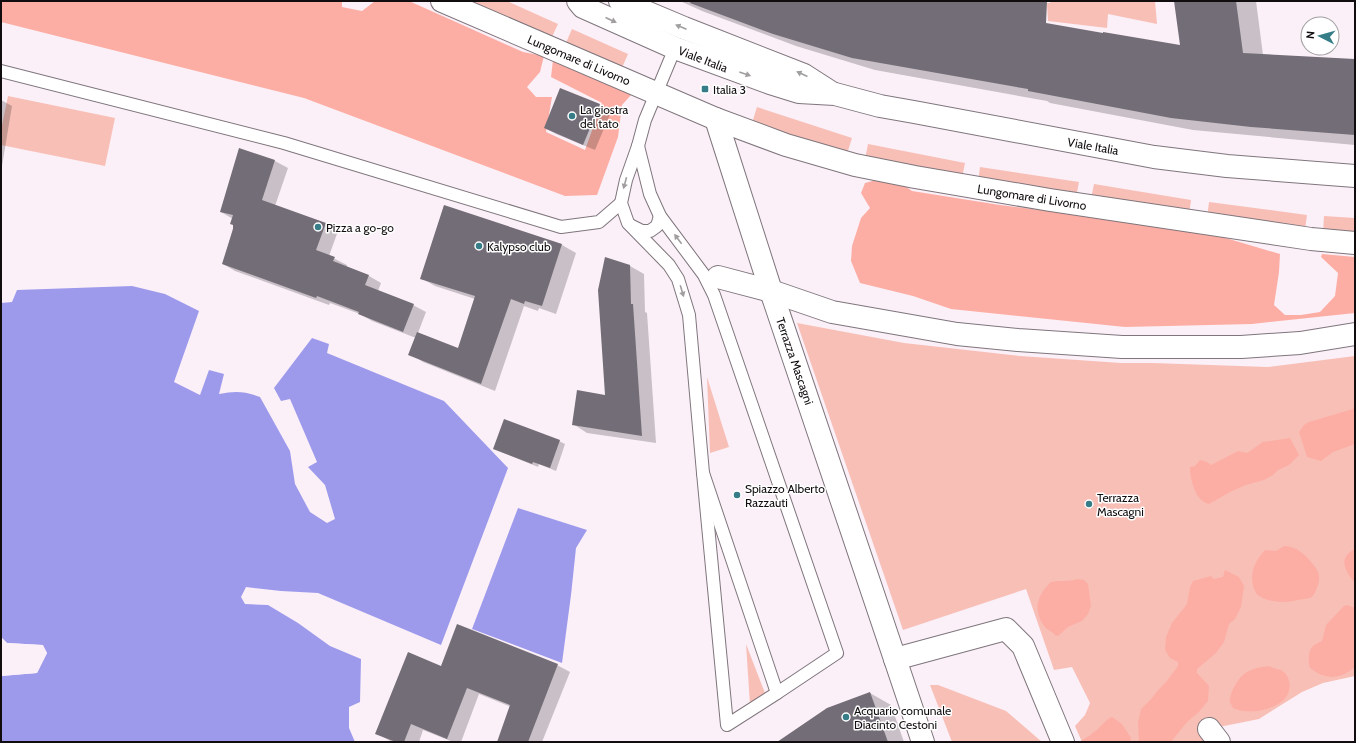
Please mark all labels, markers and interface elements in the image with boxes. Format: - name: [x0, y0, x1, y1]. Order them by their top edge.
- north arrow: [1300, 16, 1340, 56]
- one-way arrow: [606, 17, 617, 23]
- one-way arrow: [675, 24, 686, 30]
- text: N: [1303, 30, 1317, 40]
- street label: Lungomare di Livorno: [525, 32, 633, 89]
- street label: Viale Italia: [676, 43, 730, 75]
- one-way arrow: [739, 71, 751, 77]
- one-way arrow: [796, 71, 807, 77]
- place label: Italia 3: [713, 82, 746, 97]
- marker: Italia 3: [700, 84, 710, 94]
- place label: La giostra del tato: [580, 102, 629, 131]
- marker: La giostra del tato: [567, 111, 577, 121]
- street label: Viale Italia: [1066, 134, 1120, 158]
- one-way arrow: [622, 177, 628, 189]
- street label: Lungomare di Livorno: [976, 181, 1088, 213]
- place label: Pizza a go-go: [326, 220, 394, 235]
- marker: Pizza a go-go: [313, 222, 323, 232]
- one-way arrow: [674, 234, 682, 245]
- place label: Kalypso club: [487, 239, 551, 254]
- marker: Kalypso club: [474, 241, 484, 251]
- one-way arrow: [679, 285, 685, 297]
- street label: Terrazza Mascagni: [773, 315, 817, 407]
- place label: Spiazzo Alberto Razzauti: [745, 481, 825, 510]
- marker: Spiazzo Alberto Razzauti: [732, 490, 742, 500]
- place label: Terrazza Mascagni: [1097, 490, 1144, 519]
- marker: Terrazza Mascagni: [1084, 499, 1094, 509]
- place label: Acquario comunale Diacinto Cestoni: [854, 703, 951, 732]
- marker: Acquario comunale Diacinto Cestoni: [841, 712, 851, 722]

